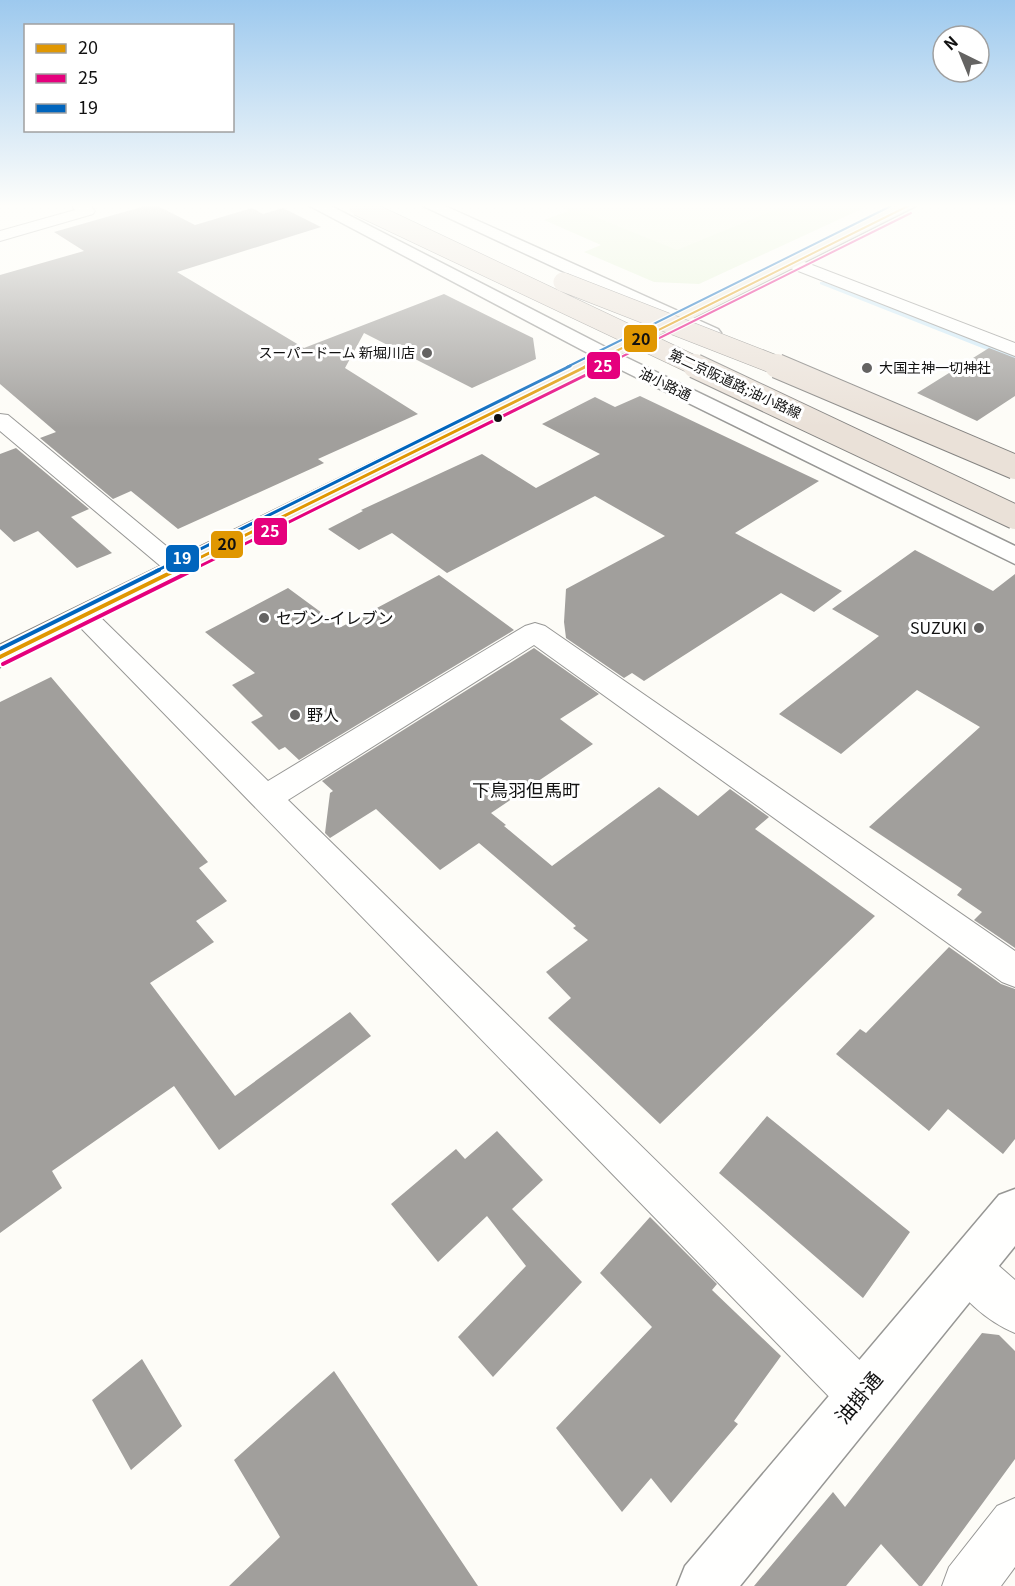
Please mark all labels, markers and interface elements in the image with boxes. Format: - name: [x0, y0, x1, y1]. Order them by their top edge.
- legend: [24, 24, 234, 132]
- north arrow: [931, 24, 991, 84]
- text: N: [938, 29, 963, 55]
- text: 20: [78, 33, 98, 59]
- text: 25: [78, 63, 98, 89]
- text: 19: [78, 93, 98, 119]
- line badge: 20: [623, 324, 658, 353]
- text: 20: [632, 326, 650, 350]
- place label: スーパードーム 新堀川店: [258, 342, 415, 362]
- street label: 第二京阪道路;油小路線: [666, 344, 805, 423]
- marker: スーパードーム 新堀川店: [420, 346, 434, 360]
- line badge: 25: [586, 351, 621, 380]
- text: 25: [594, 353, 612, 377]
- place label: 大国主神一切神社: [879, 357, 991, 377]
- marker: 大国主神一切神社: [860, 361, 874, 375]
- street label: 油小路通: [636, 362, 695, 404]
- unlabelled marker: [492, 412, 504, 424]
- line badge: 25: [253, 517, 288, 546]
- text: 25: [261, 518, 279, 542]
- line badge: 20: [210, 530, 244, 559]
- text: 20: [218, 531, 236, 555]
- line badge: 19: [165, 544, 200, 573]
- text: 19: [173, 545, 191, 569]
- place label: セブン-イレブン: [276, 605, 394, 629]
- marker: セブン-イレブン: [257, 611, 271, 625]
- place label: SUZUKI: [910, 615, 967, 639]
- marker: SUZUKI: [972, 621, 986, 635]
- place label: 野人: [307, 702, 339, 726]
- marker: 野人: [288, 708, 302, 722]
- district label: 下鳥羽但馬町: [472, 776, 580, 802]
- street label: 油掛通: [827, 1365, 888, 1429]

